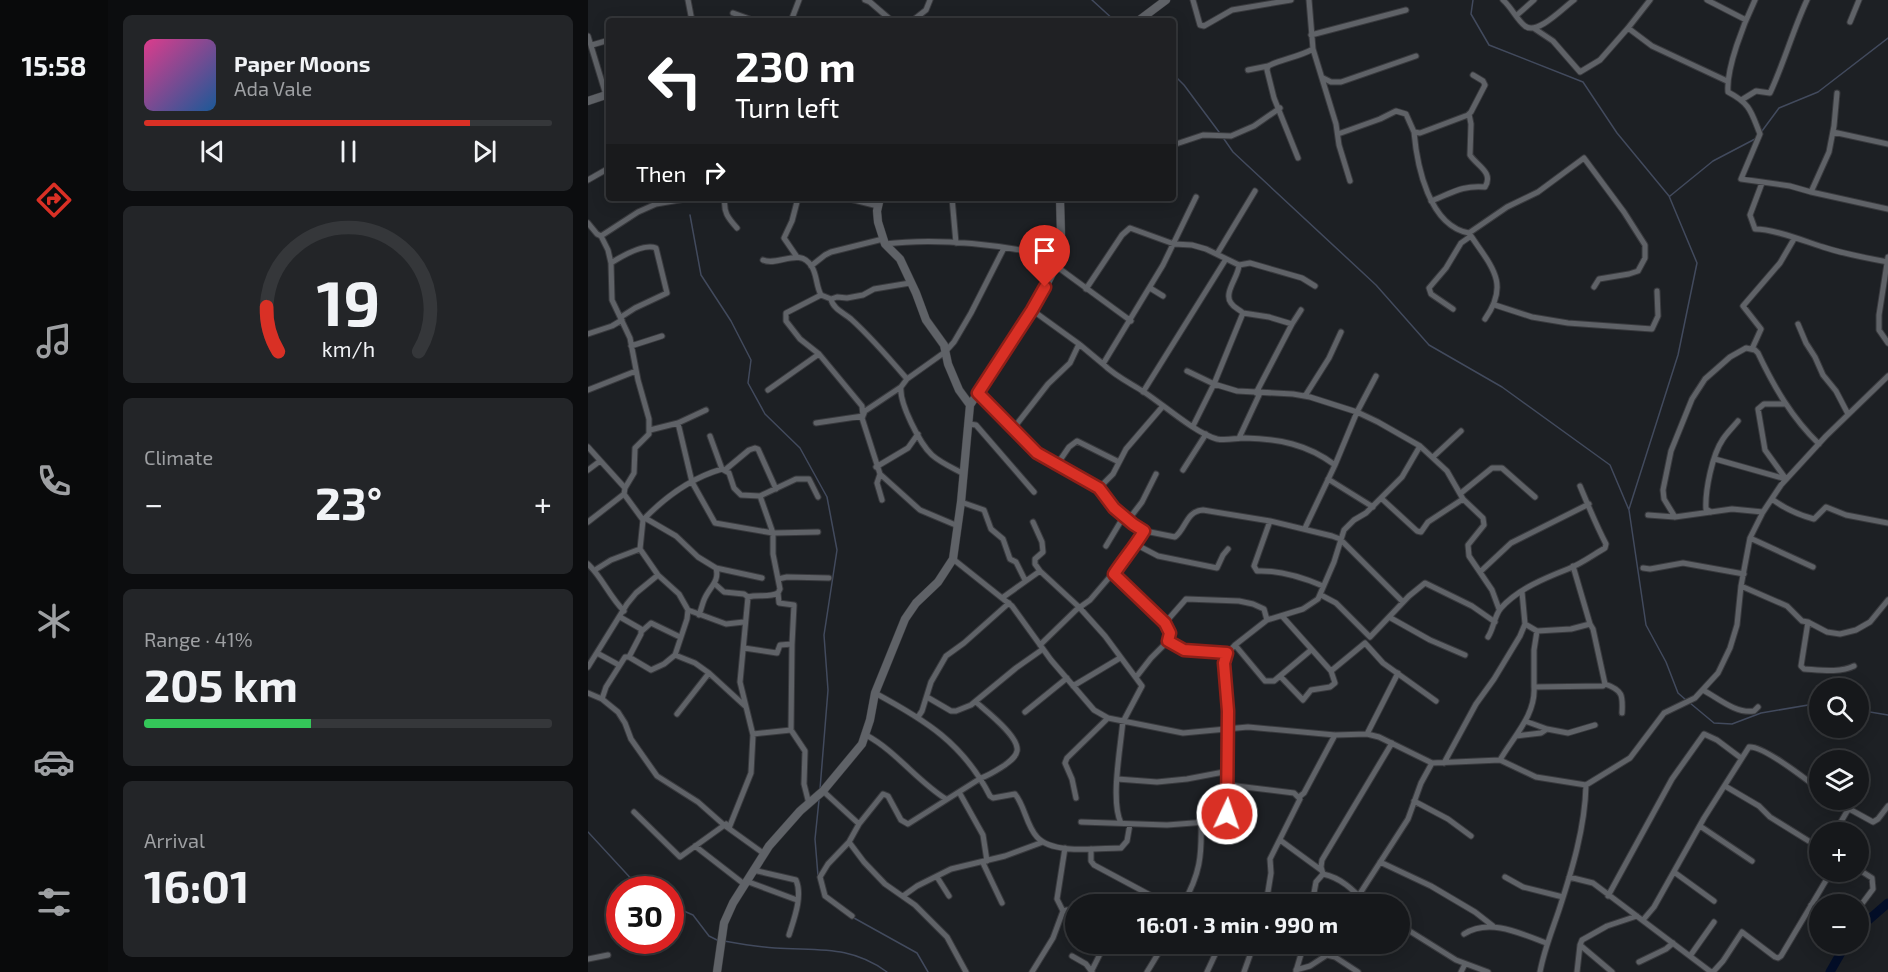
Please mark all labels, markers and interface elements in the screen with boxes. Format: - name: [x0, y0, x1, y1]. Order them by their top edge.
- text: 230 m: [735, 40, 856, 90]
- icon: left: [636, 42, 714, 120]
- text: 15:58: [21, 49, 87, 81]
- text: Paper Moons: [234, 50, 370, 76]
- text: Ada Vale: [234, 76, 312, 100]
- text: Turn left: [735, 91, 839, 123]
- icon: previous: [196, 135, 229, 168]
- icon: pause: [332, 135, 365, 168]
- icon: next: [468, 135, 501, 168]
- icon: right: [698, 156, 731, 189]
- text: Then: [636, 160, 686, 186]
- icon: directions: [33, 179, 75, 221]
- pin: [1019, 225, 1070, 287]
- icon: arrive: [1028, 234, 1061, 267]
- text: 19: [316, 264, 380, 339]
- icon: music: [33, 320, 75, 362]
- text: km/h: [321, 336, 375, 361]
- text: Climate: [144, 445, 213, 469]
- icon: phone: [33, 460, 75, 502]
- text: 23°: [315, 475, 382, 529]
- text: −: [144, 483, 163, 523]
- text: +: [534, 483, 552, 523]
- icon: climate: [33, 600, 75, 642]
- text: Range · 41%: [144, 627, 253, 651]
- text: 205 km: [144, 657, 298, 711]
- map controls: [1809, 678, 1869, 954]
- button: search: [1809, 678, 1869, 738]
- icon: car: [33, 741, 75, 783]
- button: layers: [1809, 750, 1869, 810]
- position arrow: [1195, 782, 1259, 846]
- button: +: [1809, 822, 1869, 882]
- text: Arrival: [144, 828, 205, 852]
- text: 16:01: [144, 858, 249, 912]
- speed limit sign: 30: [606, 876, 684, 954]
- icon: filters: [33, 881, 75, 923]
- button: −: [1809, 894, 1869, 954]
- text: 16:01 · 3 min · 990 m: [1137, 911, 1338, 937]

